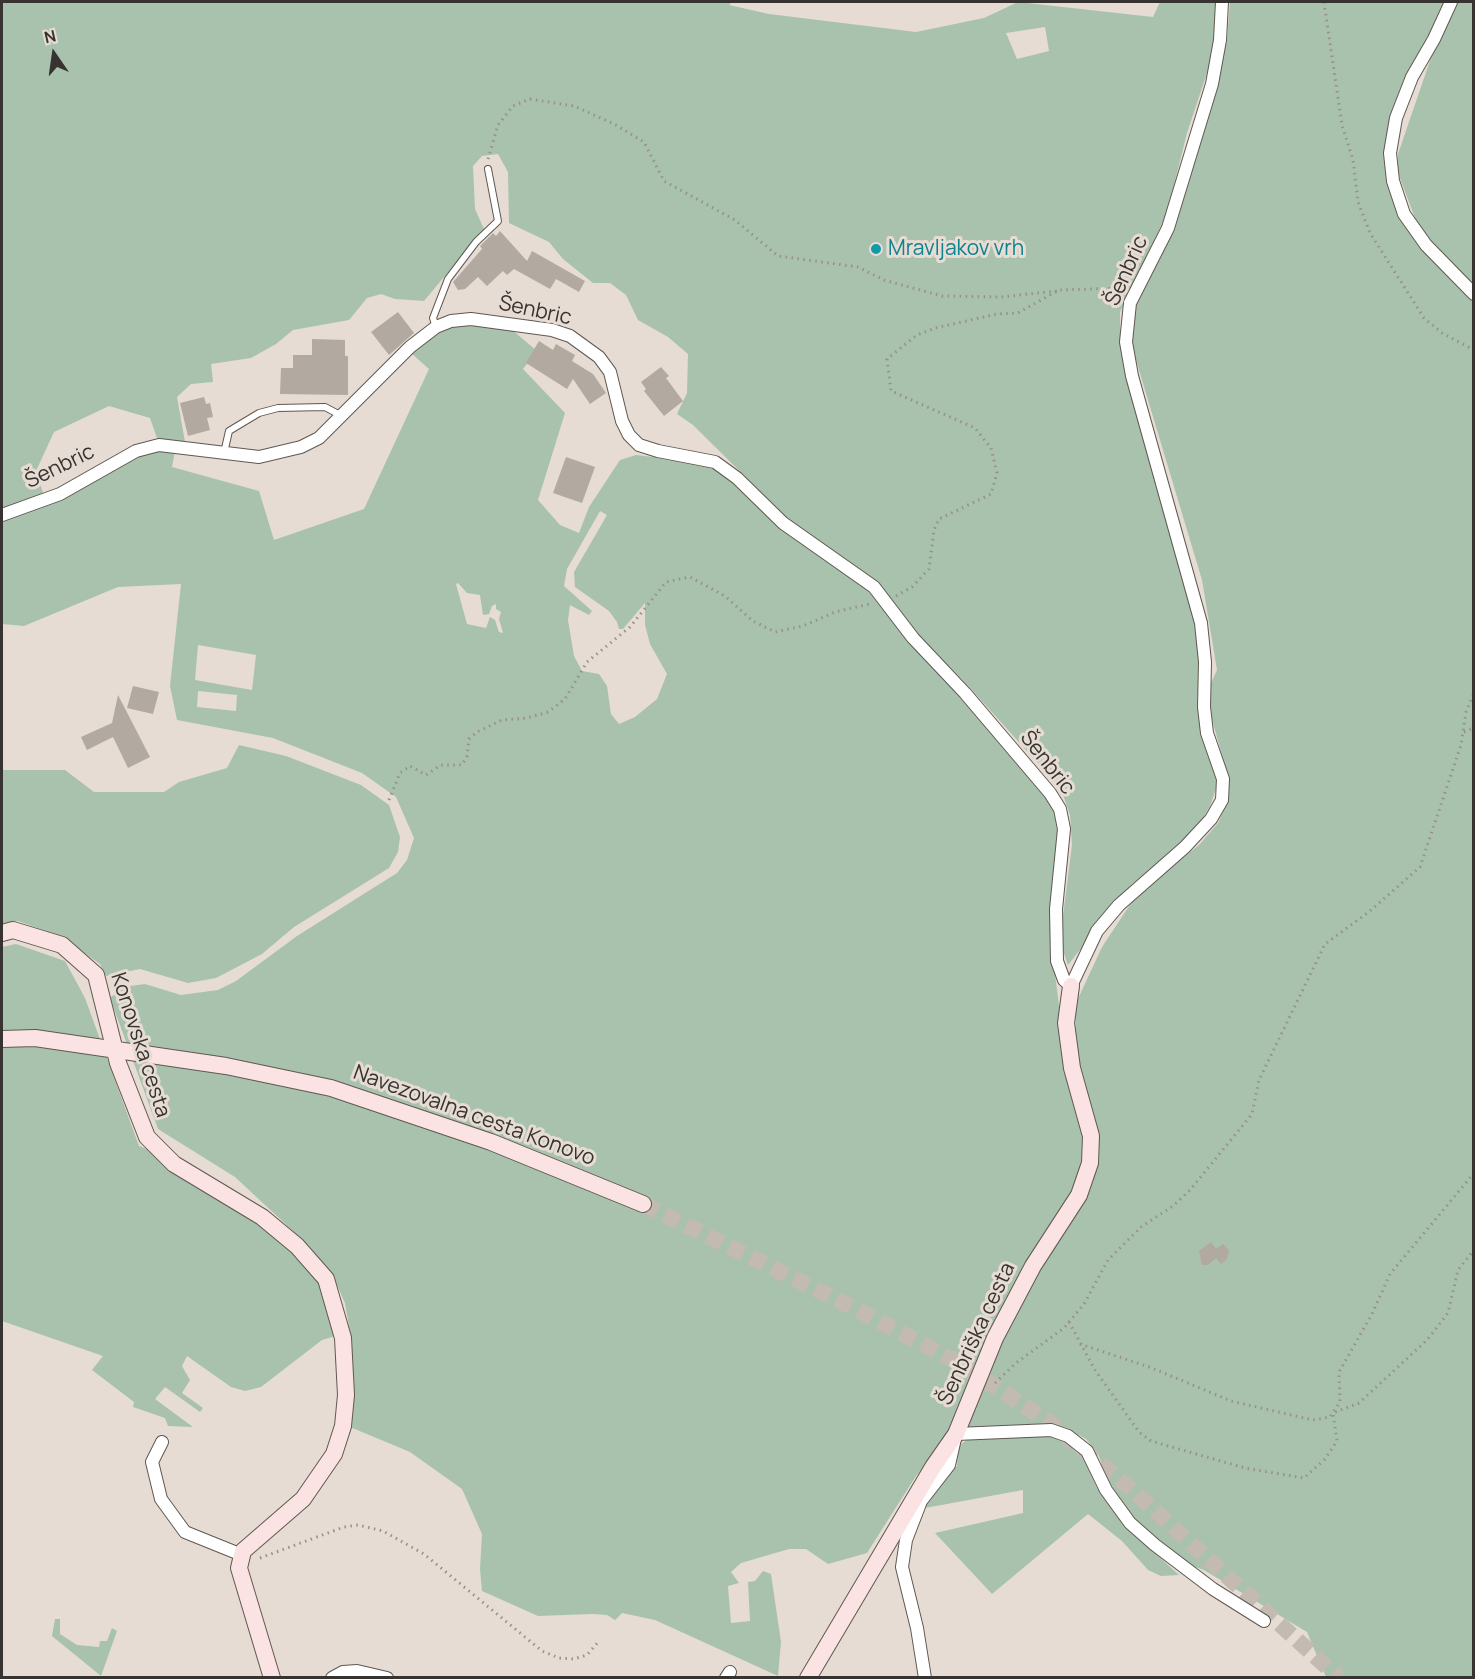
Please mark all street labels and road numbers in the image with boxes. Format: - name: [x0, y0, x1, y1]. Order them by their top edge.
- street label: Šenbric: [1100, 232, 1154, 310]
- street label: Šenbric: [496, 291, 574, 331]
- street label: Šenbric: [21, 439, 99, 495]
- street label: Šenbric: [1014, 726, 1080, 800]
- street label: Konovska cesta: [105, 969, 175, 1121]
- street label: Navezovalna cesta Konovo: [350, 1060, 598, 1172]
- street label: Šenbriška cesta: [933, 1259, 1021, 1409]

